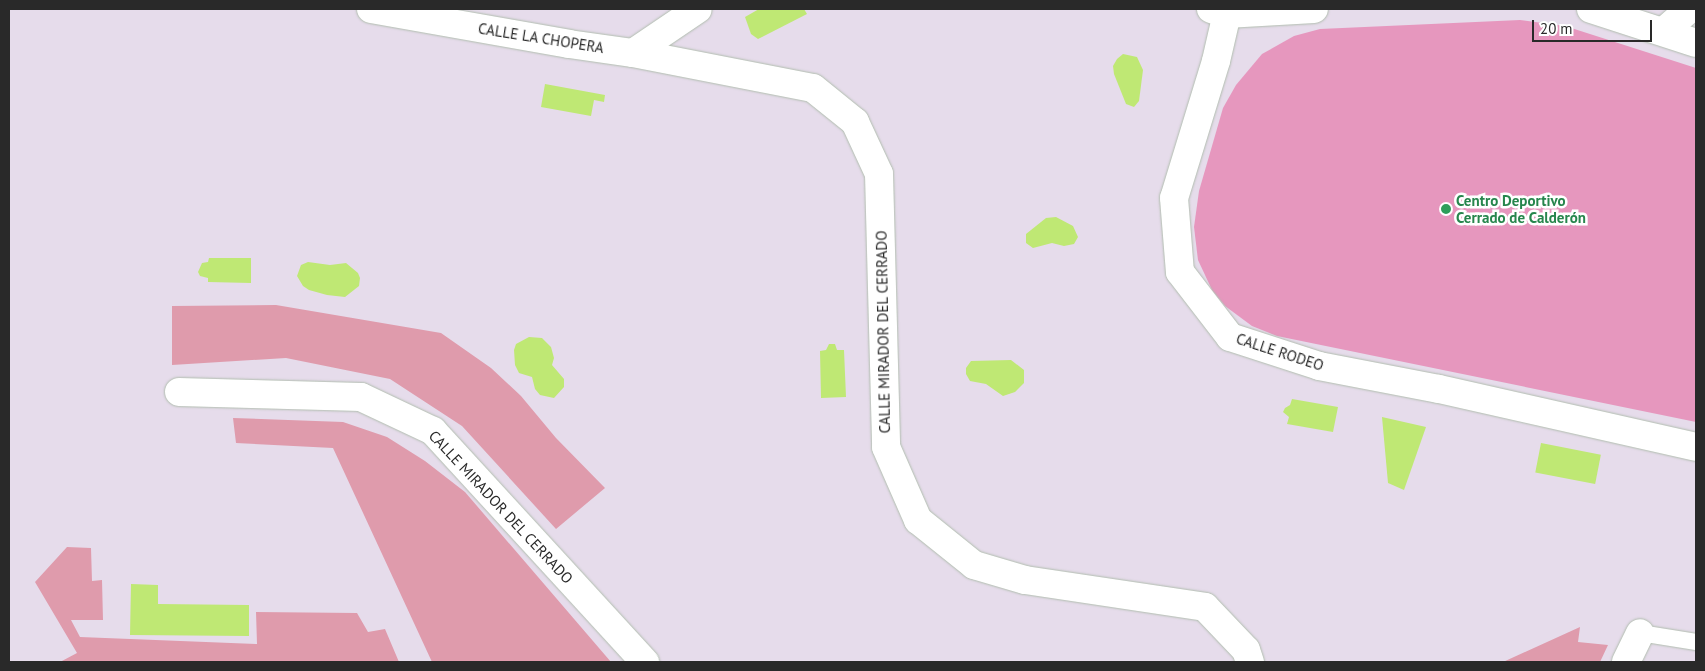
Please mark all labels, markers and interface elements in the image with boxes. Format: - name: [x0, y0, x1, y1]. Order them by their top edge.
- scale bar: [1535, 10, 1655, 42]
- street label: CALLE LA CHOPERA: [477, 19, 605, 57]
- text: 20 m: [1540, 19, 1573, 38]
- place label: Centro Deportivo Cerrado de Calderón: [1456, 191, 1586, 226]
- marker: Centro Deportivo Cerrado de Calderón: [1440, 203, 1452, 215]
- street label: CALLE MIRADOR DEL CERRADO: [872, 230, 894, 434]
- street label: CALLE RODEO: [1234, 329, 1326, 375]
- street label: CALLE MIRADOR DEL CERRADO: [425, 426, 577, 588]

